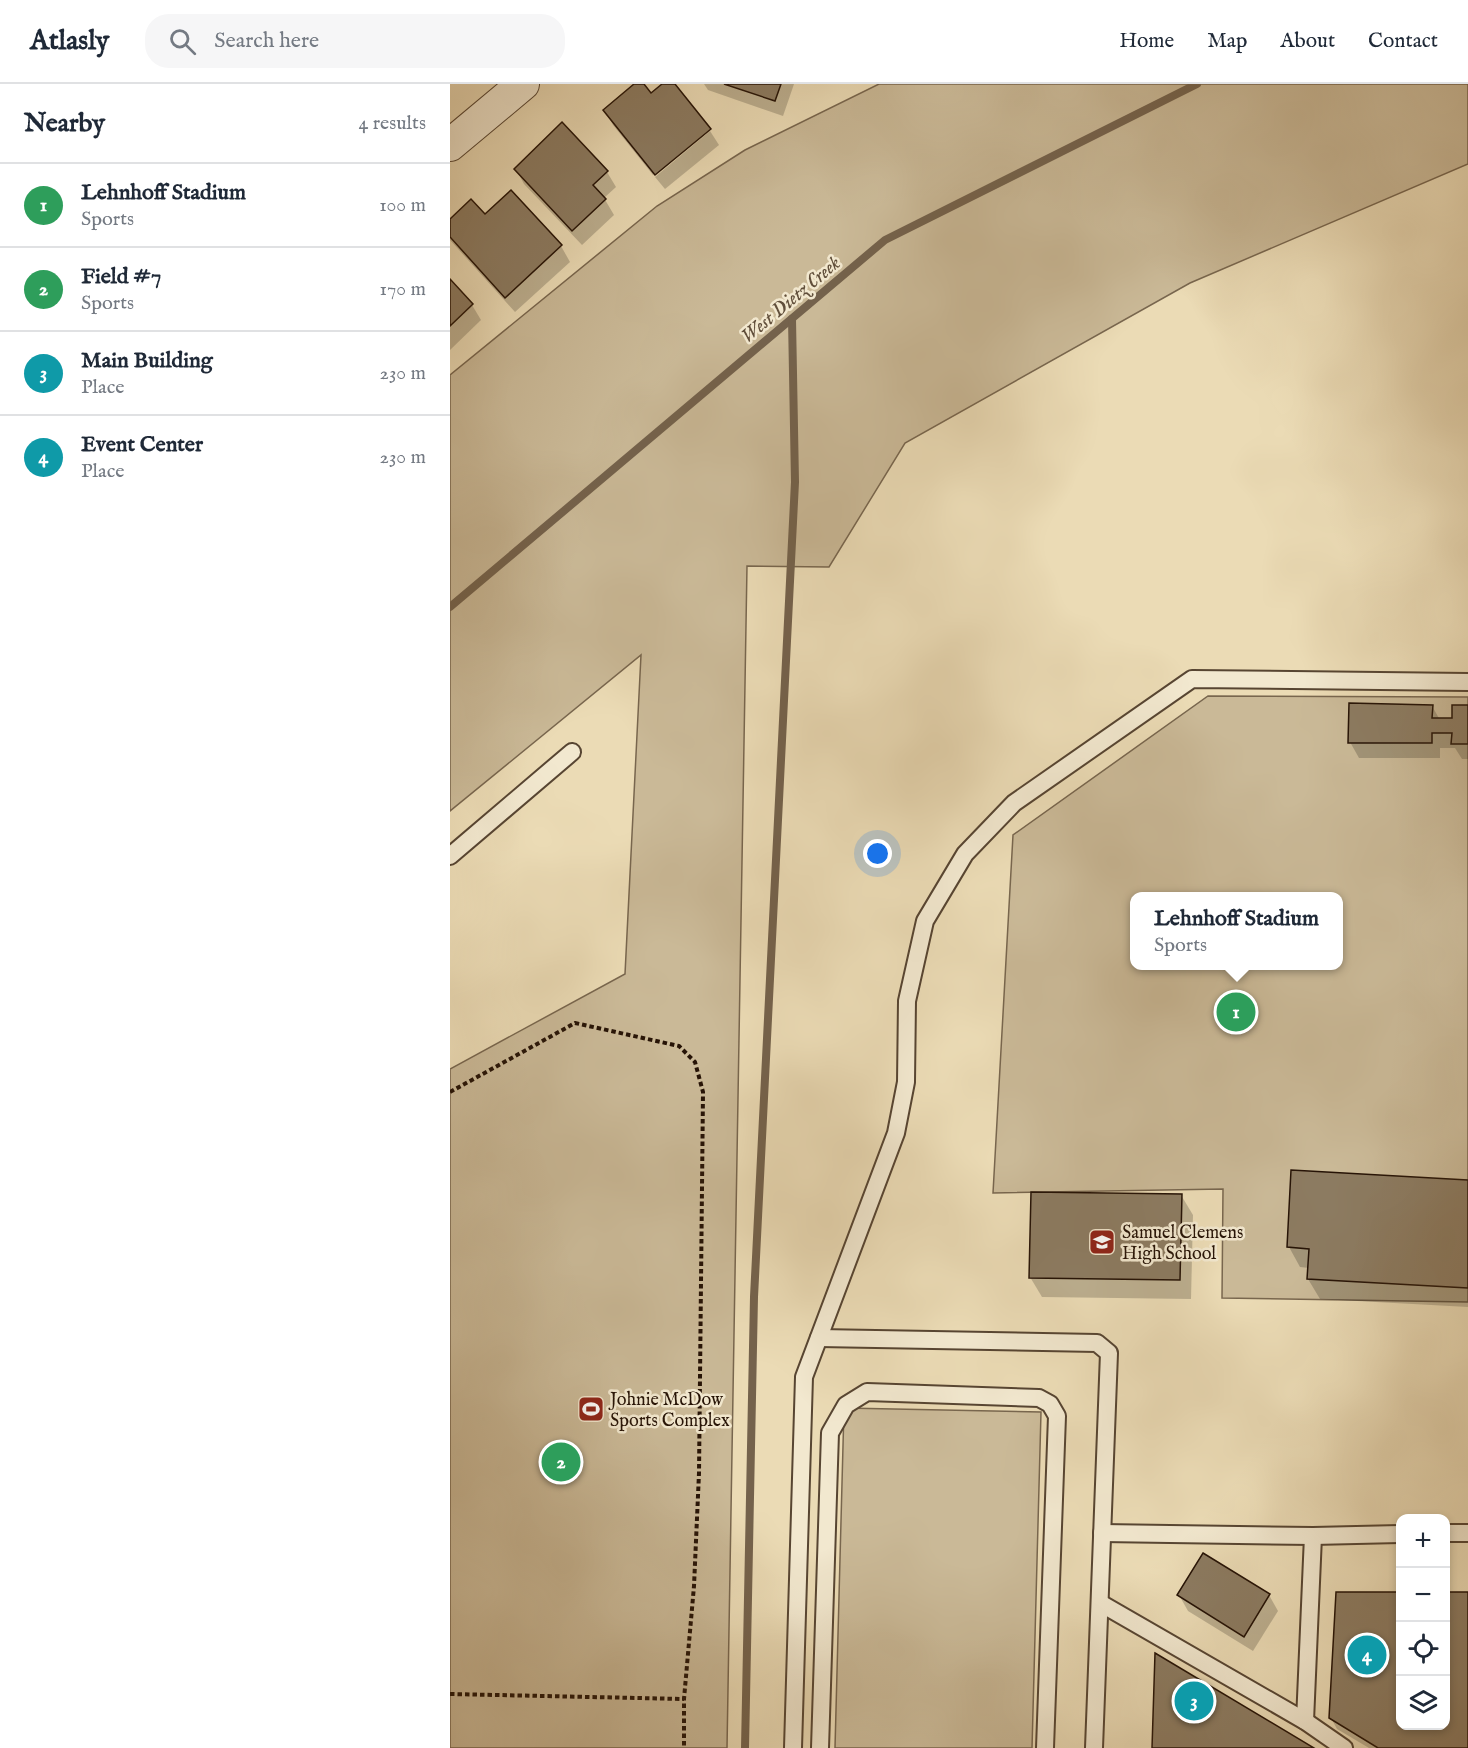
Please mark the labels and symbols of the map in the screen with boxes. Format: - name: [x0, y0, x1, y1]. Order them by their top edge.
- water label: West Dietz Creek: [736, 251, 846, 349]
- your location: [863, 839, 892, 868]
- pin: 1: [1216, 990, 1256, 1034]
- place label: Samuel Clemens High School: [1122, 1222, 1243, 1266]
- school or university icon: Samuel Clemens High School: [1087, 1227, 1117, 1257]
- place label: Johnie McDow Sports Complex: [608, 1389, 730, 1433]
- sports icon: Johnie McDow Sports Complex: [576, 1394, 606, 1424]
- pin: 2: [542, 1440, 580, 1484]
- pin: 4: [1348, 1632, 1386, 1678]
- pin: 3: [1174, 1678, 1214, 1724]

